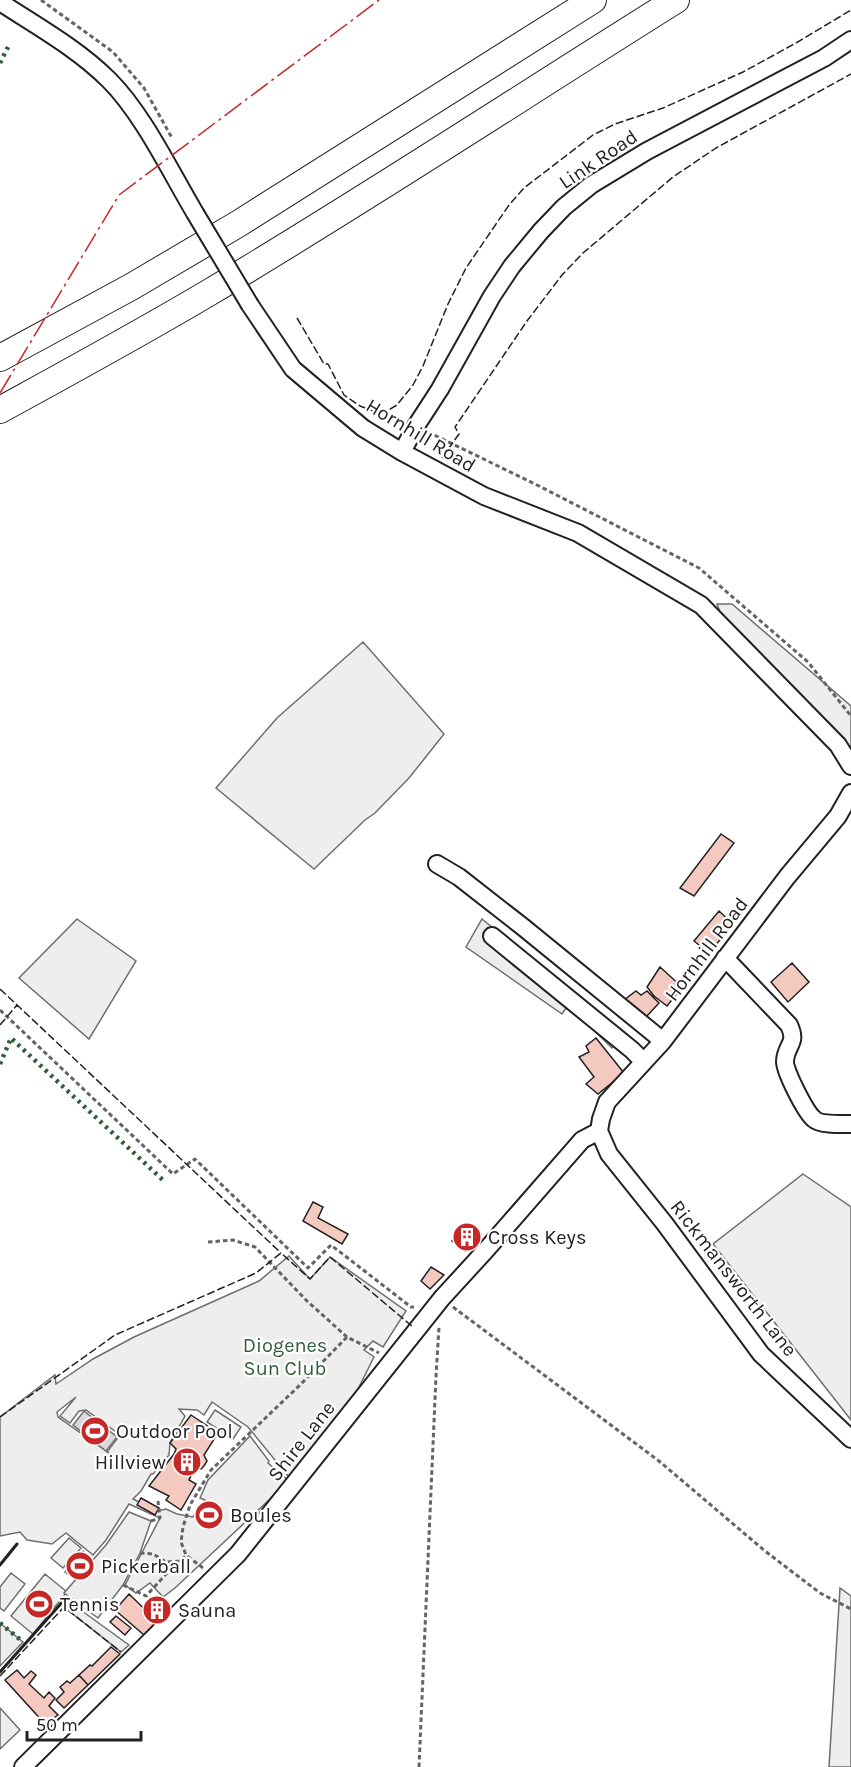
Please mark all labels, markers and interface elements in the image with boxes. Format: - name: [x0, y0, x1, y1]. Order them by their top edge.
- street label: Link Road: [555, 125, 642, 194]
- street label: Hornhill Road: [362, 394, 480, 477]
- street label: Hornhill Road: [660, 893, 753, 1006]
- street label: Rickmansworth Lane: [666, 1196, 802, 1361]
- building icon: Cross Keys: [451, 1221, 483, 1253]
- place label: Cross Keys: [488, 1226, 586, 1249]
- park label: Diogenes Sun Club: [243, 1334, 327, 1380]
- street label: Shire Lane: [263, 1397, 340, 1486]
- sports icon: Outdoor Pool: [79, 1415, 111, 1447]
- place label: Outdoor Pool: [116, 1420, 233, 1443]
- building icon: Hillview: [171, 1446, 203, 1478]
- place label: Hillview: [95, 1451, 166, 1474]
- sports icon: Boules: [193, 1499, 225, 1531]
- place label: Boules: [230, 1504, 292, 1527]
- sports icon: Pickerball: [64, 1550, 96, 1582]
- place label: Pickerball: [101, 1555, 191, 1578]
- sports icon: Tennis: [23, 1588, 55, 1620]
- place label: Tennis: [60, 1593, 119, 1616]
- building icon: Sauna: [141, 1594, 173, 1626]
- place label: Sauna: [178, 1599, 236, 1622]
- scale bar: [27, 1704, 141, 1742]
- text: 50 m: [36, 1714, 78, 1736]

